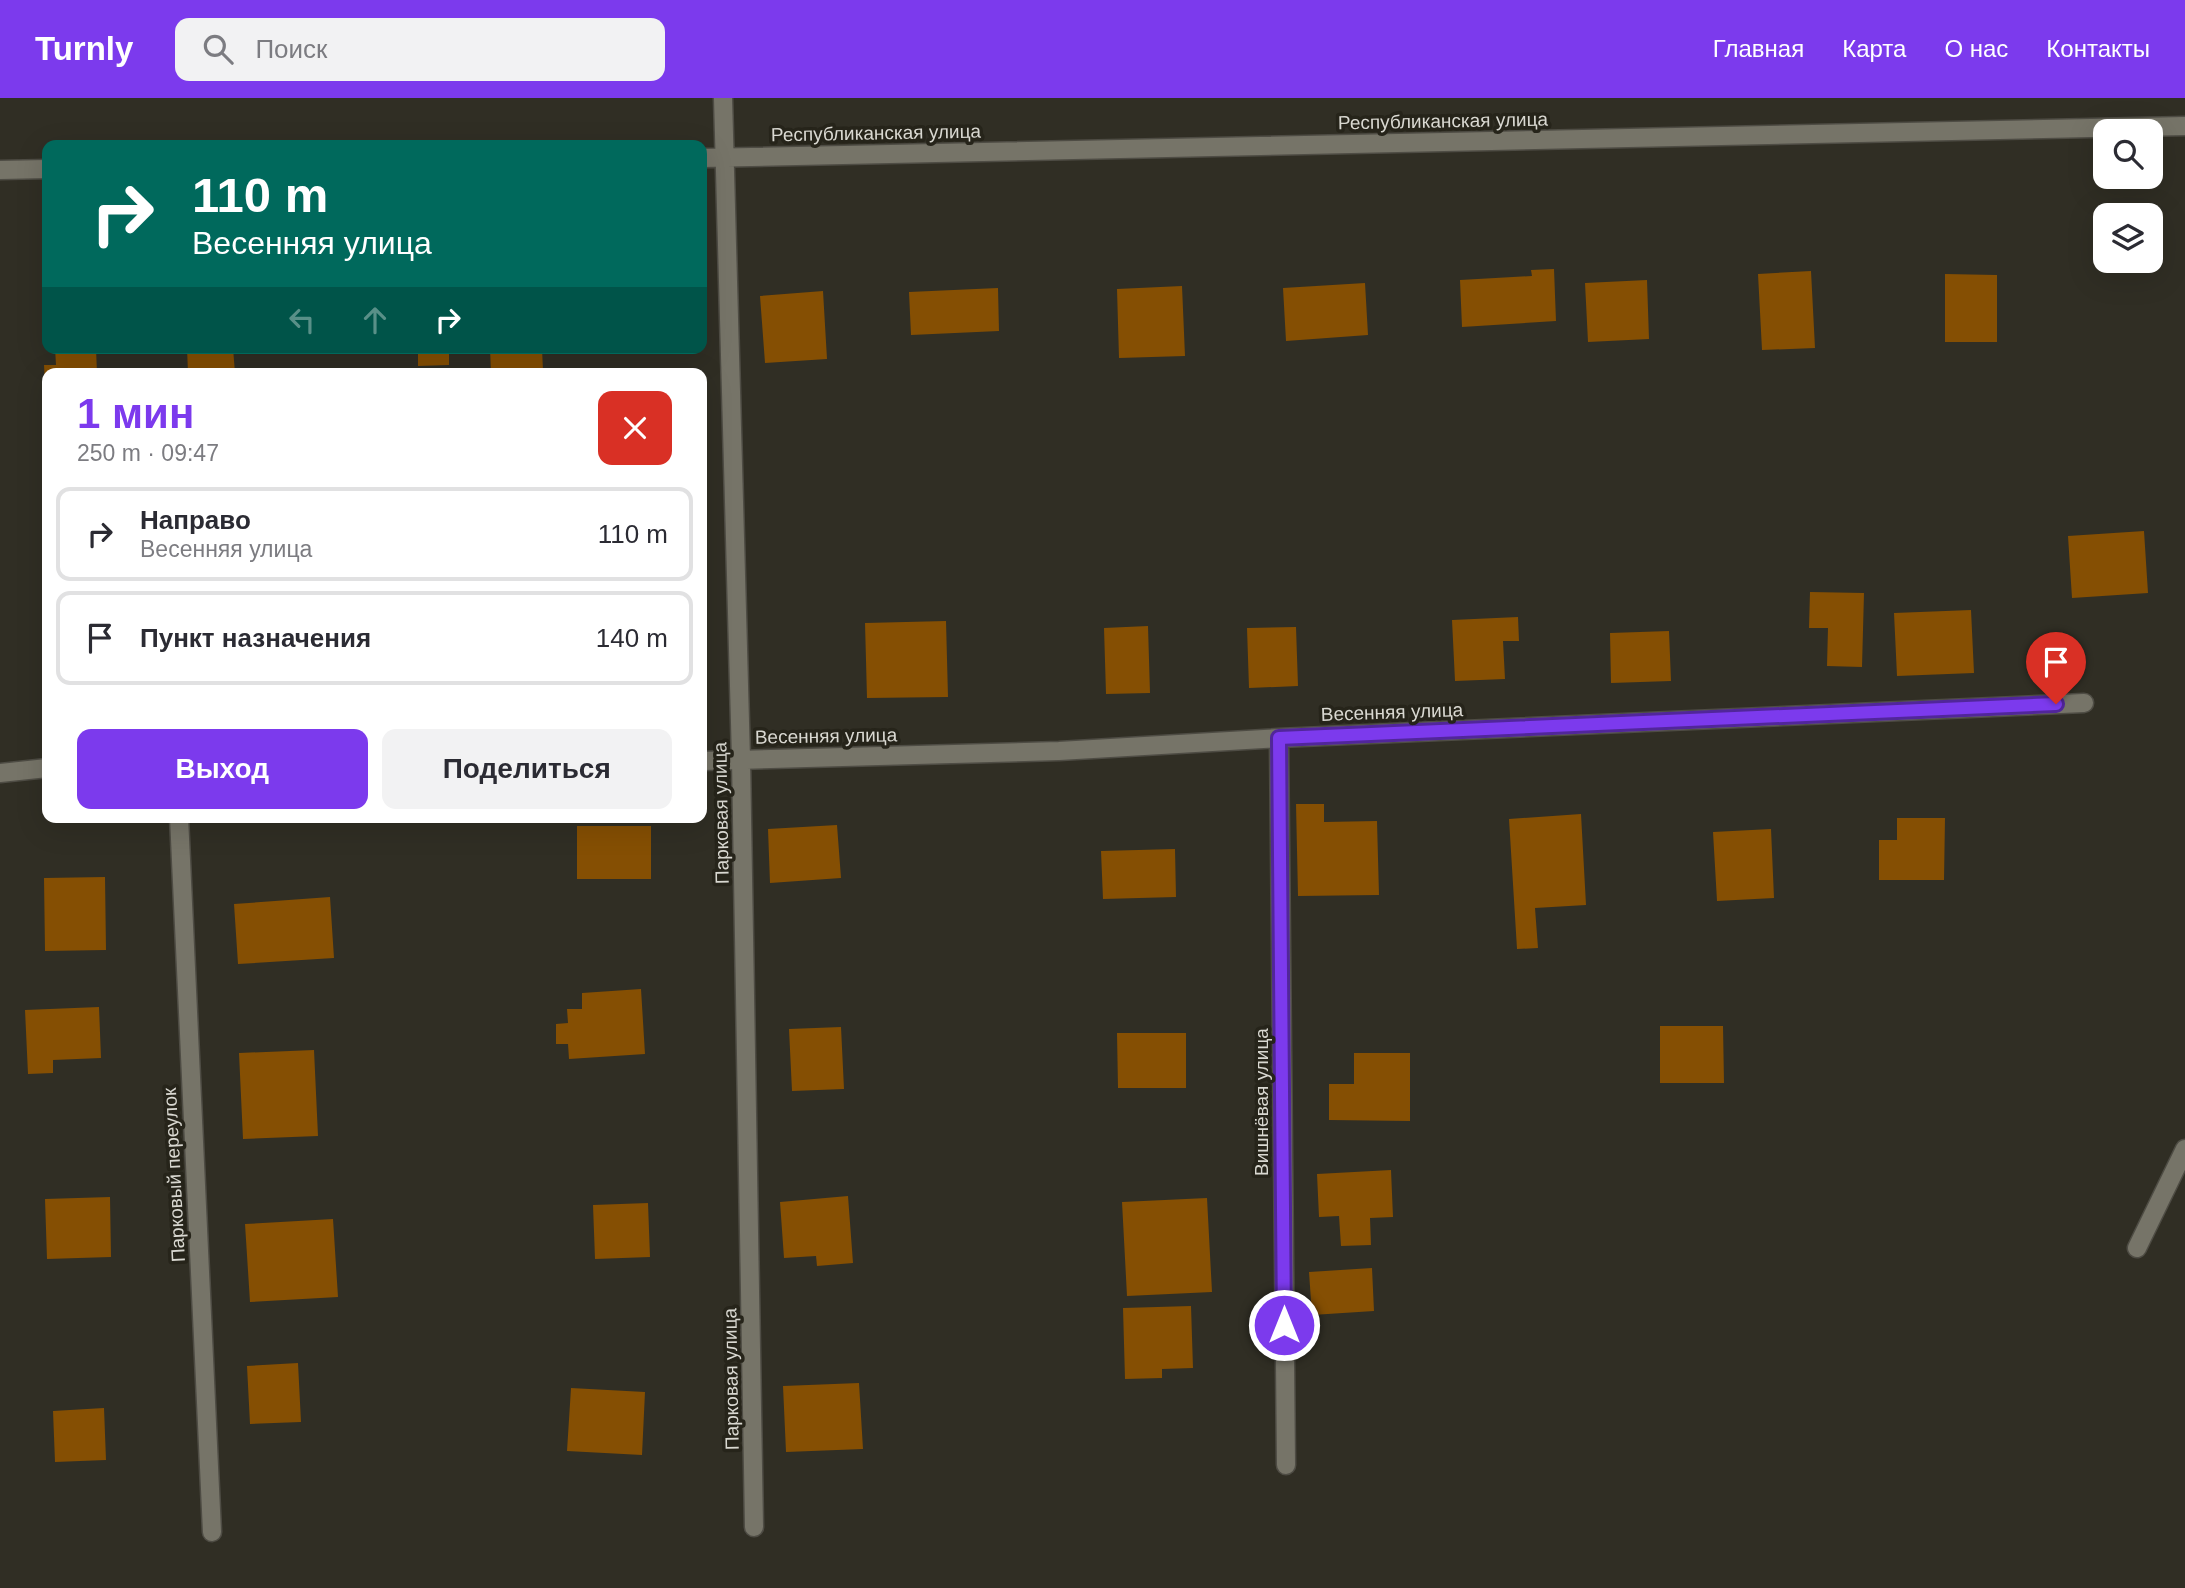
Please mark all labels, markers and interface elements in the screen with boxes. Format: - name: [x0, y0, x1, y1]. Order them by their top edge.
- search box: [175, 18, 665, 81]
- text: Turnly: [35, 30, 133, 67]
- icon: search: [199, 30, 237, 68]
- text: Поиск: [255, 34, 327, 64]
- text: Главная: [1713, 35, 1804, 62]
- text: Карта: [1842, 35, 1906, 62]
- text: О нас: [1944, 35, 2008, 62]
- text: Контакты: [2046, 35, 2150, 62]
- street label: Республиканская улица: [1338, 109, 1549, 133]
- map controls: [2093, 119, 2163, 273]
- button: search: [2093, 119, 2163, 189]
- street label: Республиканская улица: [771, 121, 982, 145]
- icon: right: [77, 168, 168, 259]
- text: 110 m: [192, 168, 328, 222]
- button: layers: [2093, 203, 2163, 273]
- text: Весенняя улица: [192, 225, 432, 261]
- icon: left: [283, 301, 321, 339]
- icon: ahead: [356, 301, 394, 339]
- icon: right: [429, 301, 467, 339]
- text: 1 мин: [77, 390, 194, 437]
- button: close: [598, 391, 672, 465]
- text: 250 m · 09:47: [77, 440, 219, 466]
- text: Направо: [140, 505, 251, 535]
- icon: right: [81, 515, 119, 553]
- text: 110 m: [598, 519, 668, 549]
- text: Весенняя улица: [140, 536, 312, 562]
- icon: arrive: [81, 619, 119, 657]
- text: Пункт назначения: [140, 623, 371, 653]
- text: 140 m: [596, 623, 668, 653]
- pin: [2026, 632, 2086, 704]
- icon: arrive: [2037, 643, 2075, 681]
- street label: Весенняя улица: [1320, 699, 1464, 725]
- street label: Весенняя улица: [755, 724, 898, 748]
- button: Выход: [77, 729, 368, 809]
- button: Поделиться: [382, 729, 672, 809]
- street label: Парковая улица: [709, 741, 733, 884]
- street label: Вишнёвая улица: [1251, 1028, 1272, 1176]
- street label: Парковый переулок: [159, 1087, 189, 1263]
- position arrow: [1247, 1288, 1321, 1362]
- street label: Парковая улица: [719, 1307, 743, 1450]

